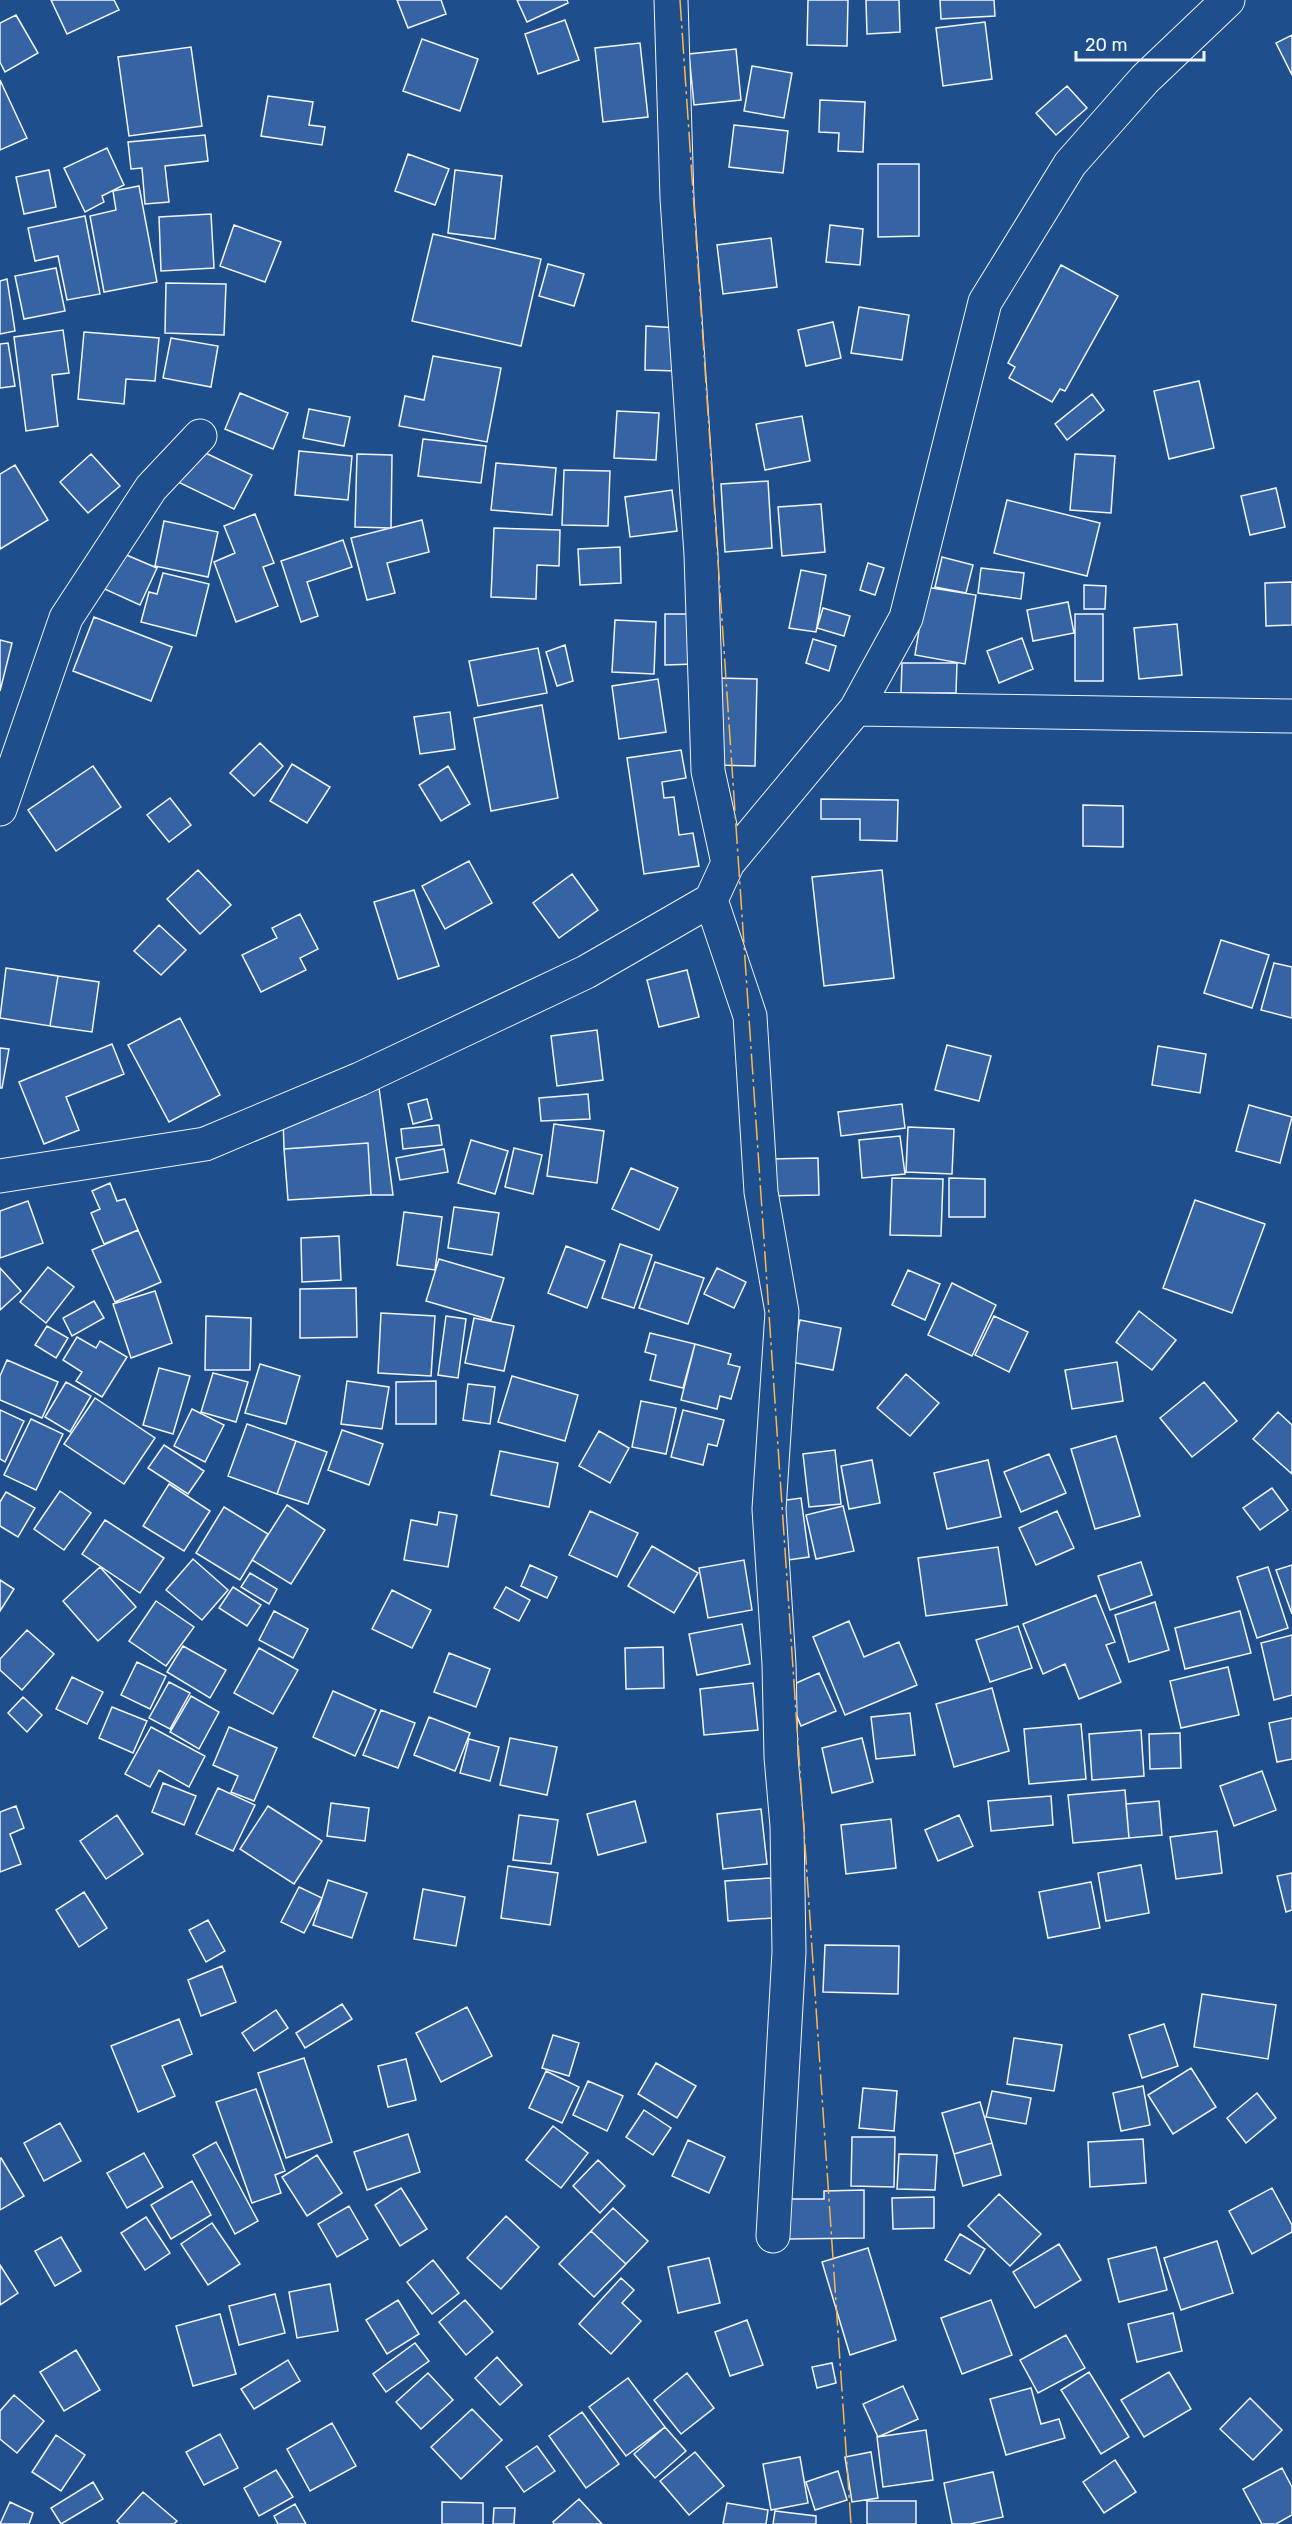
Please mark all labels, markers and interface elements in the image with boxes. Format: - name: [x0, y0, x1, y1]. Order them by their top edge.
- scale bar: [1076, 24, 1204, 62]
- text: 20 m: [1085, 34, 1127, 56]

